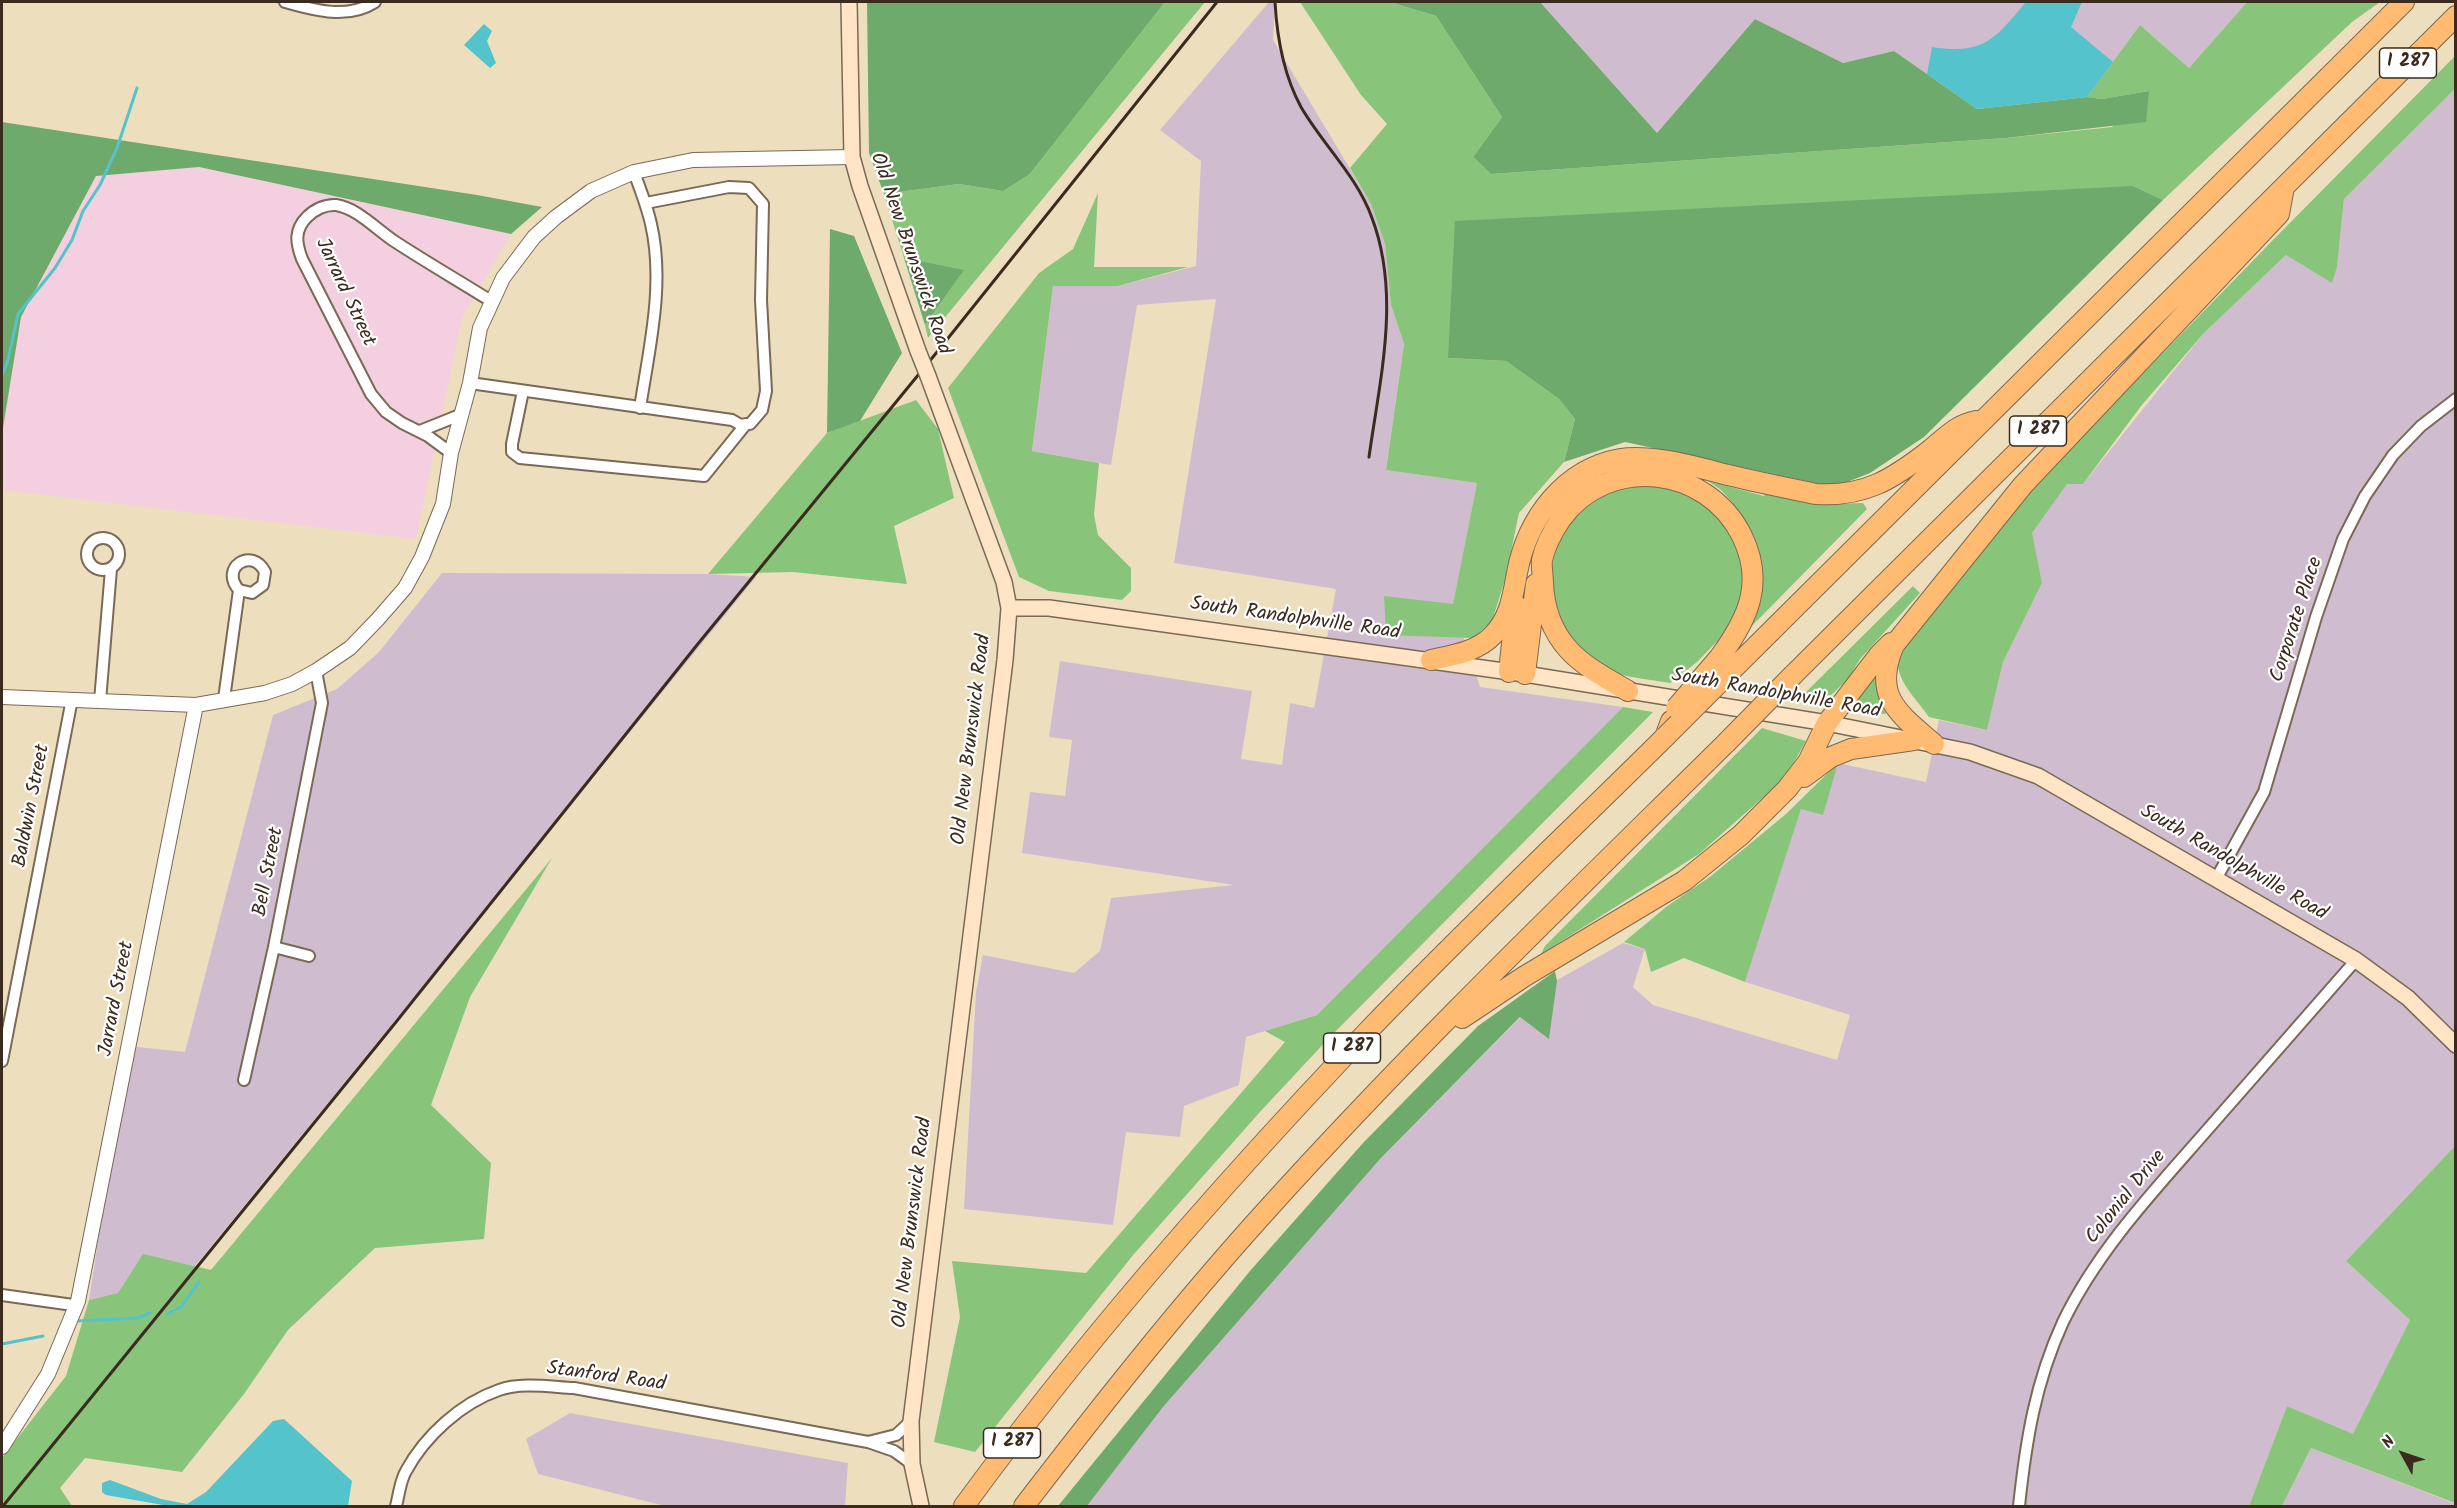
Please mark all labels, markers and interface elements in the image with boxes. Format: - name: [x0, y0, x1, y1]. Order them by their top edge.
- road number: I 287: [2380, 48, 2436, 78]
- street label: Old New Brunswick Road: [863, 150, 955, 358]
- street label: Jarrard Street: [308, 235, 380, 351]
- road number: I 287: [2010, 416, 2066, 446]
- street label: Corporate Place: [2266, 554, 2330, 686]
- street label: South Randolphville Road: [1188, 593, 1402, 647]
- street label: Old New Brunswick Road: [948, 633, 998, 847]
- street label: South Randolphville Road: [1670, 665, 1882, 725]
- street label: Baldwin Street: [9, 743, 57, 869]
- street label: South Randolphville Road: [2135, 801, 2331, 927]
- street label: Bell Street: [250, 825, 290, 919]
- street label: Jarrard Street: [95, 939, 141, 1059]
- road number: I 287: [1324, 1033, 1380, 1063]
- street label: Old New Brunswick Road: [889, 1116, 939, 1330]
- street label: Colonial Drive: [2082, 1146, 2172, 1250]
- street label: Stanford Road: [545, 1358, 667, 1398]
- north arrow: [2373, 1424, 2433, 1484]
- road number: I 287: [984, 1428, 1040, 1458]
- text: N: [2376, 1430, 2402, 1454]

